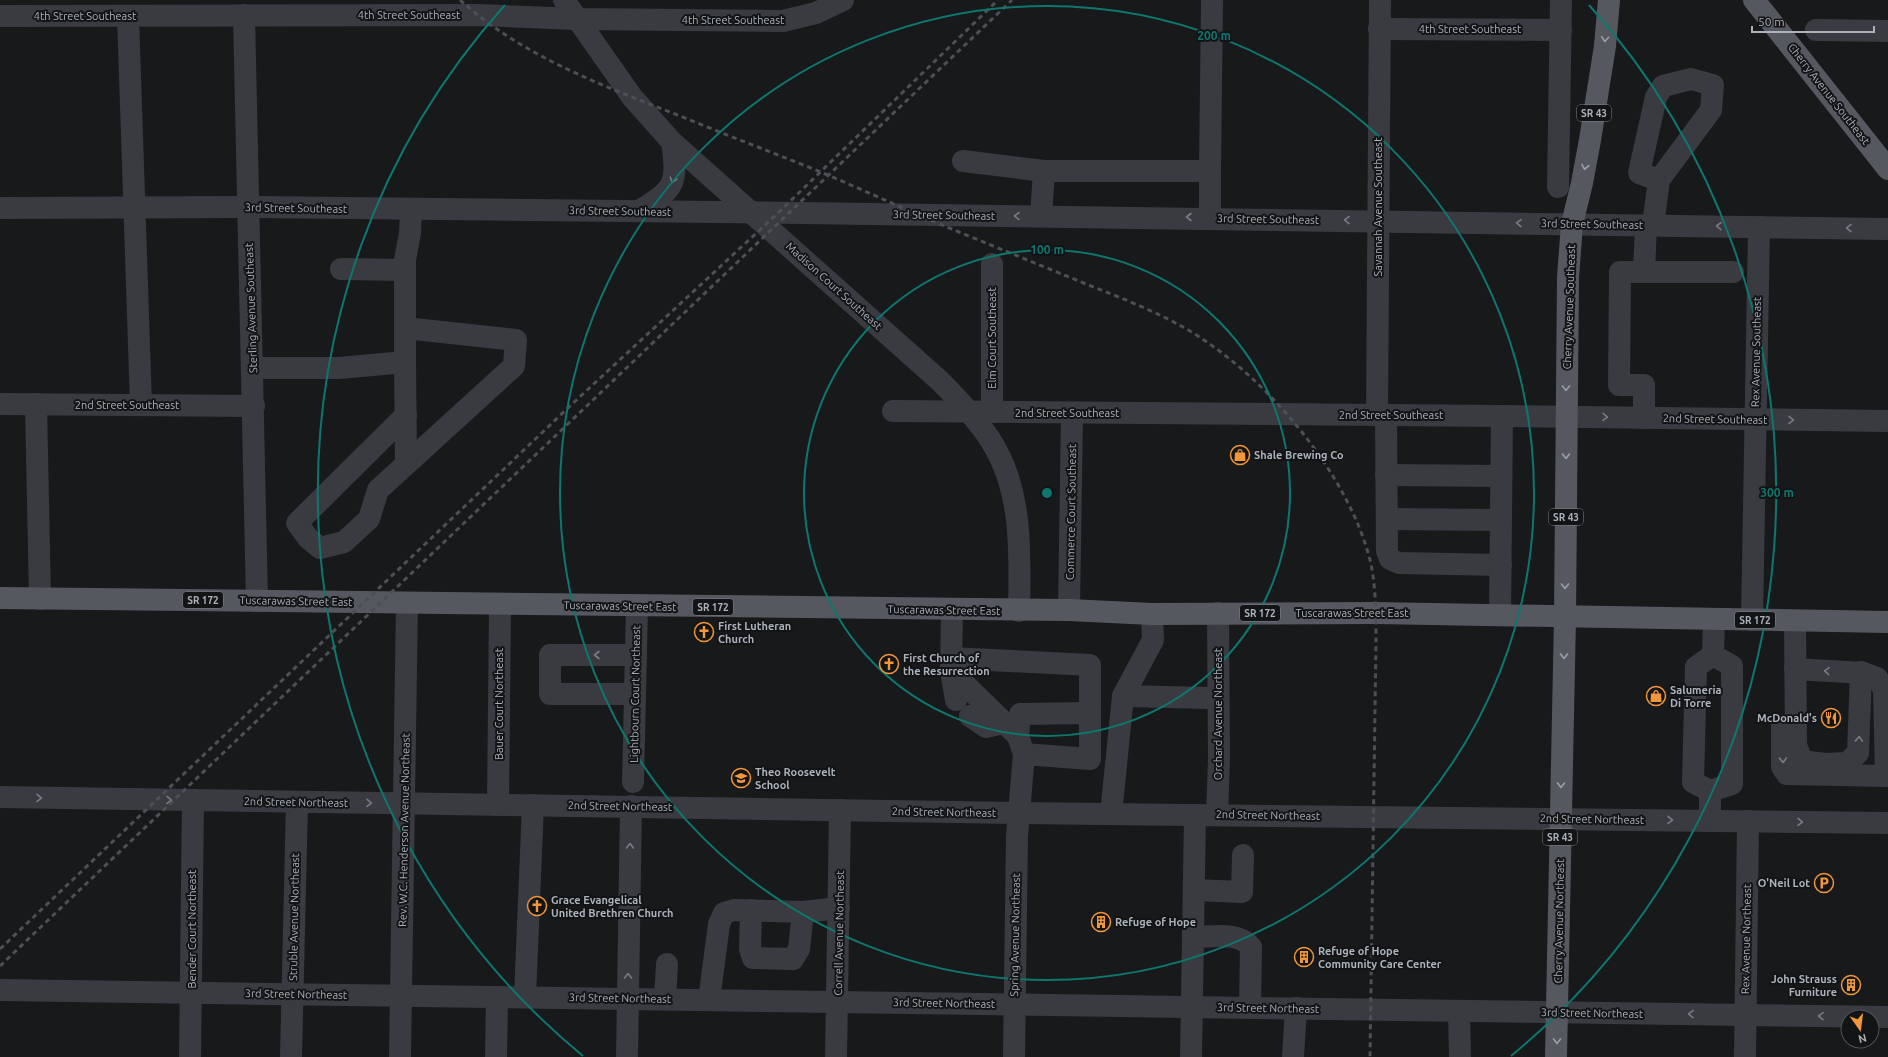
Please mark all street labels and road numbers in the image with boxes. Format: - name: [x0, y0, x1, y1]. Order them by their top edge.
- street label: 4th Street Southeast: [358, 9, 461, 21]
- street label: 4th Street Southeast: [34, 10, 137, 22]
- street label: 4th Street Southeast: [682, 14, 785, 26]
- street label: 4th Street Southeast: [1419, 23, 1522, 35]
- street label: Cherry Avenue Southeast: [1786, 41, 1873, 147]
- road number: SR 43: [1577, 105, 1611, 121]
- street label: Savannah Avenue Southeast: [1372, 137, 1384, 276]
- street label: 3rd Street Southeast: [245, 201, 348, 215]
- street label: 3rd Street Southeast: [569, 204, 672, 218]
- street label: 3rd Street Southeast: [893, 208, 996, 222]
- street label: 3rd Street Southeast: [1217, 212, 1320, 226]
- street label: 3rd Street Southeast: [1541, 217, 1644, 231]
- street label: Madison Court Southeast: [784, 240, 885, 333]
- street label: Sterling Avenue Southeast: [243, 242, 259, 373]
- street label: Cherry Avenue Southeast: [1561, 244, 1577, 370]
- street label: Elm Court Southeast: [986, 287, 998, 389]
- street label: Rex Avenue Southeast: [1749, 296, 1763, 407]
- street label: 2nd Street Southeast: [75, 399, 180, 411]
- street label: 2nd Street Southeast: [1015, 407, 1120, 419]
- street label: 2nd Street Southeast: [1339, 409, 1444, 421]
- street label: 2nd Street Southeast: [1663, 412, 1768, 426]
- street label: Commerce Court Southeast: [1064, 443, 1078, 580]
- road number: SR 43: [1549, 509, 1583, 525]
- road number: SR 172: [183, 592, 223, 608]
- street label: Tuscarawas Street East: [239, 594, 353, 608]
- street label: Tuscarawas Street East: [563, 599, 677, 613]
- road number: SR 172: [693, 599, 733, 615]
- street label: Tuscarawas Street East: [887, 603, 1001, 617]
- road number: SR 172: [1240, 605, 1280, 621]
- street label: Tuscarawas Street East: [1295, 607, 1409, 619]
- road number: SR 172: [1735, 612, 1775, 628]
- street label: Lightbourn Court Northeast: [628, 624, 642, 763]
- street label: Bauer Court Northeast: [493, 647, 505, 760]
- street label: Orchard Avenue Northeast: [1212, 647, 1224, 780]
- street label: Rev. W.C. Henderson Avenue Northeast: [396, 732, 412, 927]
- street label: 2nd Street Northeast: [244, 795, 349, 809]
- street label: 2nd Street Northeast: [568, 799, 673, 813]
- street label: 2nd Street Northeast: [892, 805, 997, 819]
- street label: 2nd Street Northeast: [1216, 808, 1321, 822]
- street label: 2nd Street Northeast: [1540, 812, 1645, 826]
- road number: SR 43: [1543, 829, 1577, 845]
- street label: Struble Avenue Northeast: [287, 852, 301, 981]
- street label: Cherry Avenue Northeast: [1552, 858, 1566, 984]
- street label: Bender Court Northeast: [186, 869, 198, 988]
- street label: Correll Avenue Northeast: [832, 870, 846, 996]
- street label: Spring Avenue Northeast: [1008, 872, 1022, 997]
- street label: Rex Avenue Northeast: [1739, 883, 1753, 994]
- street label: 3rd Street Northeast: [245, 987, 348, 1001]
- street label: 3rd Street Northeast: [569, 991, 672, 1005]
- street label: 3rd Street Northeast: [893, 996, 996, 1010]
- street label: 3rd Street Northeast: [1217, 1001, 1320, 1015]
- street label: 3rd Street Northeast: [1541, 1006, 1644, 1020]

